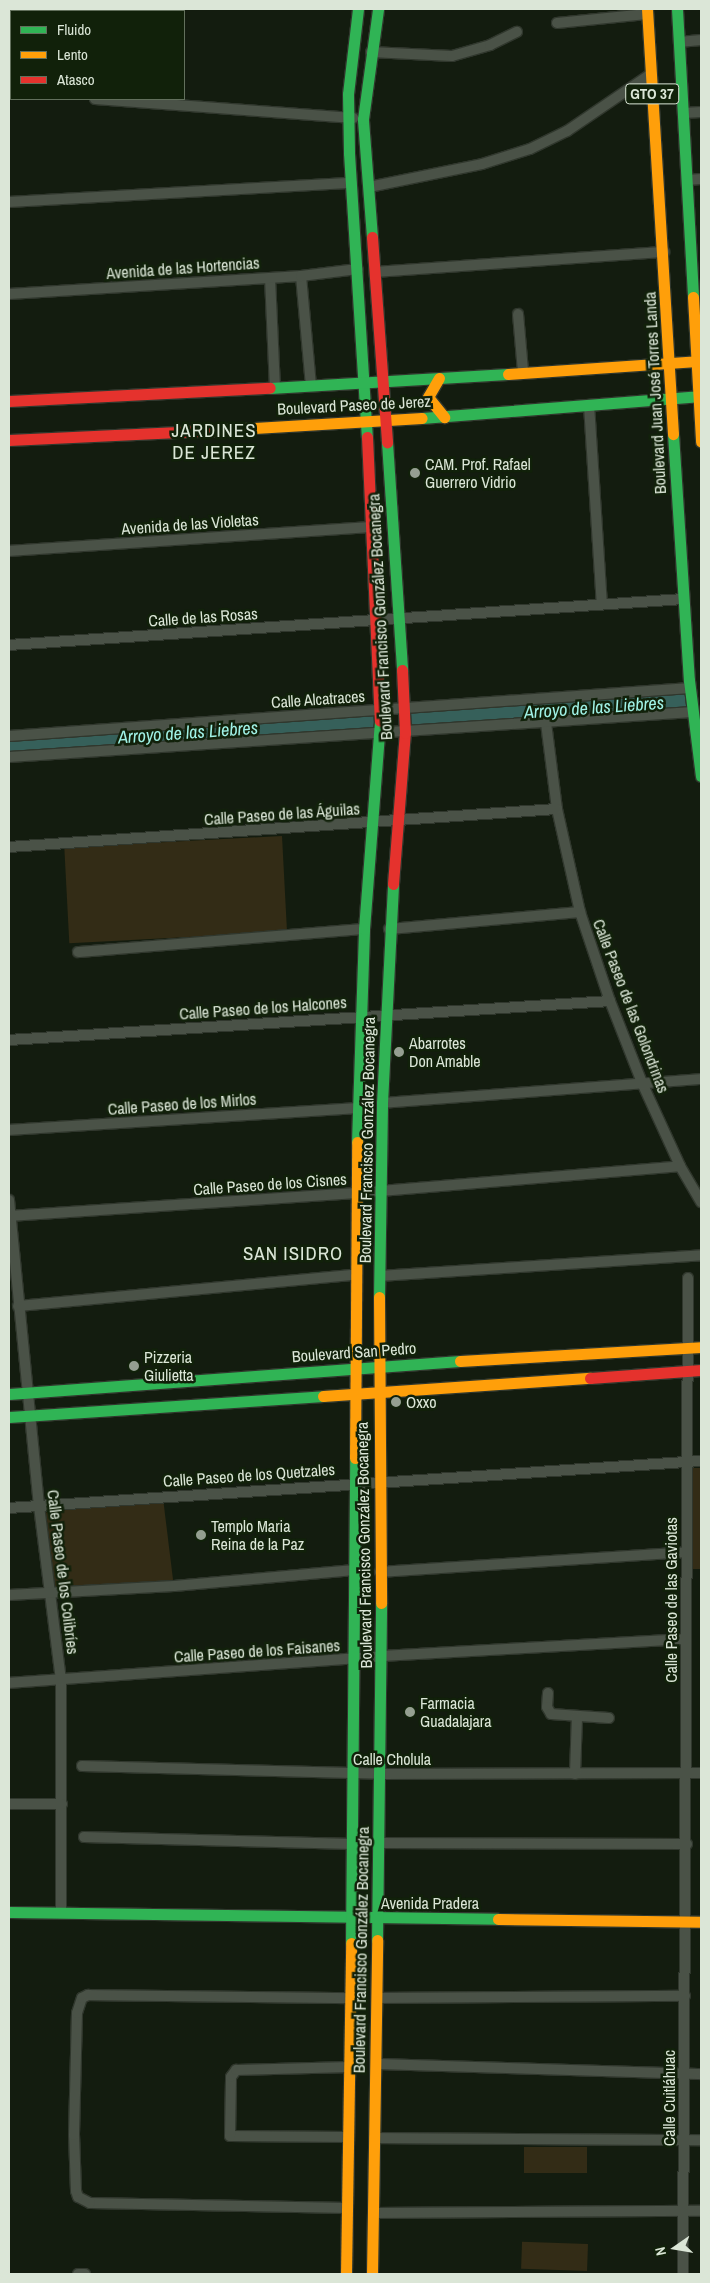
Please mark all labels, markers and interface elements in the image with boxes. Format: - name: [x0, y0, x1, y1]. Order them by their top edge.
- legend: [10, 10, 185, 100]
- text: Fluido: [57, 19, 91, 40]
- text: Lento: [57, 44, 88, 65]
- text: Atasco: [57, 69, 95, 90]
- road number: GTO 37: [624, 82, 680, 106]
- street label: Avenida de las Hortencias: [106, 253, 260, 283]
- street label: Boulevard Juan José Torres Landa: [640, 291, 670, 495]
- street label: Boulevard Paseo de Jerez: [277, 391, 431, 419]
- district label: JARDINES DE JEREZ: [170, 420, 258, 464]
- place label: CAM. Prof. Rafael Guerrero Vidrio: [425, 454, 531, 492]
- marker: CAM. Prof. Rafael Guerrero Vidrio: [409, 467, 421, 479]
- street label: Boulevard Francisco González Bocanegra: [364, 493, 396, 741]
- street label: Avenida de las Violetas: [121, 510, 259, 538]
- street label: Calle de las Rosas: [148, 604, 258, 630]
- street label: Calle Alcatraces: [270, 686, 366, 712]
- water label: Arroyo de las Liebres: [523, 692, 665, 724]
- water label: Arroyo de las Liebres: [117, 717, 259, 749]
- street label: Calle Paseo de las Águilas: [203, 799, 361, 829]
- street label: Calle Paseo de las Golondrinas: [589, 916, 673, 1096]
- street label: Calle Paseo de los Halcones: [179, 993, 347, 1023]
- street label: Boulevard Francisco González Bocanegra: [355, 1017, 379, 1263]
- place label: Abarrotes Don Amable: [409, 1033, 481, 1071]
- marker: Abarrotes Don Amable: [393, 1046, 405, 1058]
- street label: Calle Paseo de los Mirlos: [107, 1089, 257, 1119]
- street label: Calle Paseo de los Cisnes: [193, 1169, 347, 1199]
- district label: SAN ISIDRO: [242, 1243, 344, 1265]
- street label: Boulevard San Pedro: [291, 1338, 417, 1366]
- place label: Pizzeria Giulietta: [144, 1347, 194, 1385]
- marker: Pizzeria Giulietta: [128, 1360, 140, 1372]
- place label: Oxxo: [406, 1392, 437, 1412]
- marker: Oxxo: [390, 1396, 402, 1408]
- street label: Boulevard Francisco González Bocanegra: [352, 1422, 376, 1668]
- street label: Calle Paseo de los Quetzales: [162, 1459, 336, 1491]
- street label: Calle Paseo de los Colibríes: [43, 1489, 83, 1655]
- place label: Templo Maria Reina de la Paz: [211, 1516, 304, 1554]
- street label: Calle Paseo de las Gaviotas: [661, 1517, 681, 1683]
- marker: Templo Maria Reina de la Paz: [195, 1529, 207, 1541]
- street label: Calle Paseo de los Faisanes: [173, 1636, 341, 1666]
- place label: Farmacia Guadalajara: [420, 1693, 491, 1731]
- marker: Farmacia Guadalajara: [404, 1706, 416, 1718]
- street label: Calle Cholula: [353, 1749, 431, 1769]
- street label: Boulevard Francisco González Bocanegra: [349, 1827, 373, 2073]
- street label: Avenida Pradera: [381, 1893, 479, 1913]
- street label: Calle Cuitláhuac: [659, 2050, 679, 2146]
- north arrow: [650, 2223, 700, 2273]
- text: N: [651, 2245, 670, 2257]

